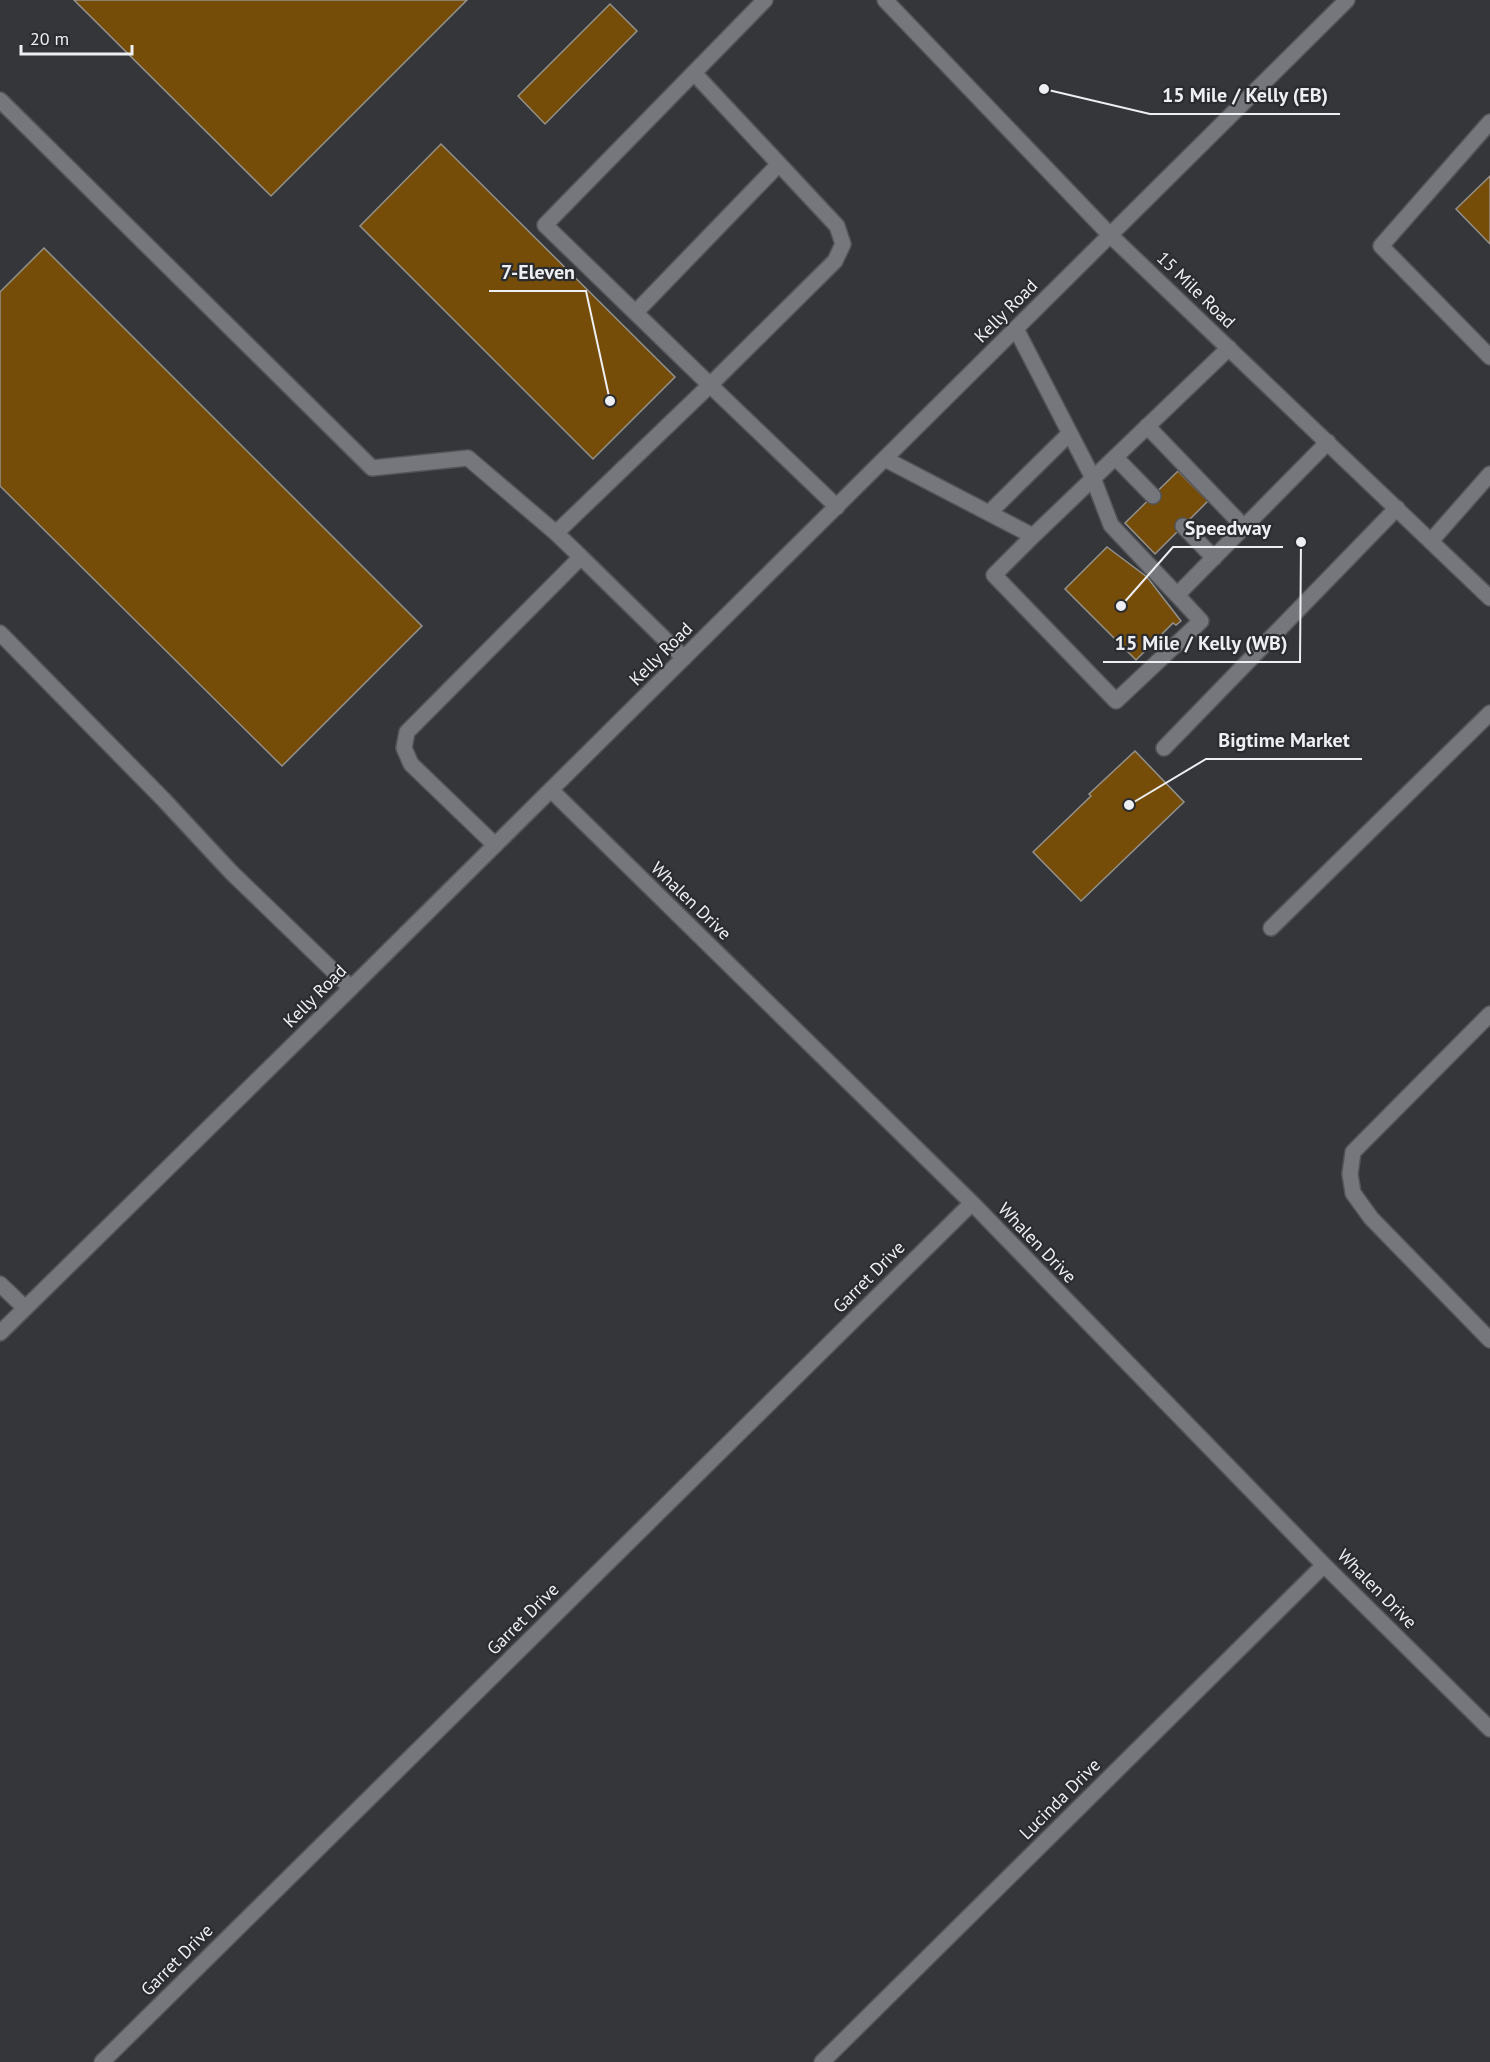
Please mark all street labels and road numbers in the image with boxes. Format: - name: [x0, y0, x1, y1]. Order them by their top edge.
- street label: 15 Mile Road: [1152, 246, 1241, 333]
- street label: Kelly Road: [969, 274, 1042, 347]
- street label: Kelly Road: [624, 617, 697, 690]
- street label: Whalen Drive: [646, 857, 736, 945]
- street label: Kelly Road: [278, 959, 351, 1032]
- street label: Whalen Drive: [993, 1198, 1081, 1288]
- street label: Garret Drive: [828, 1236, 910, 1318]
- street label: Whalen Drive: [1333, 1544, 1422, 1633]
- street label: Garret Drive: [482, 1578, 564, 1660]
- street label: Lucinda Drive: [1014, 1753, 1105, 1844]
- street label: Garret Drive: [136, 1919, 218, 2001]

